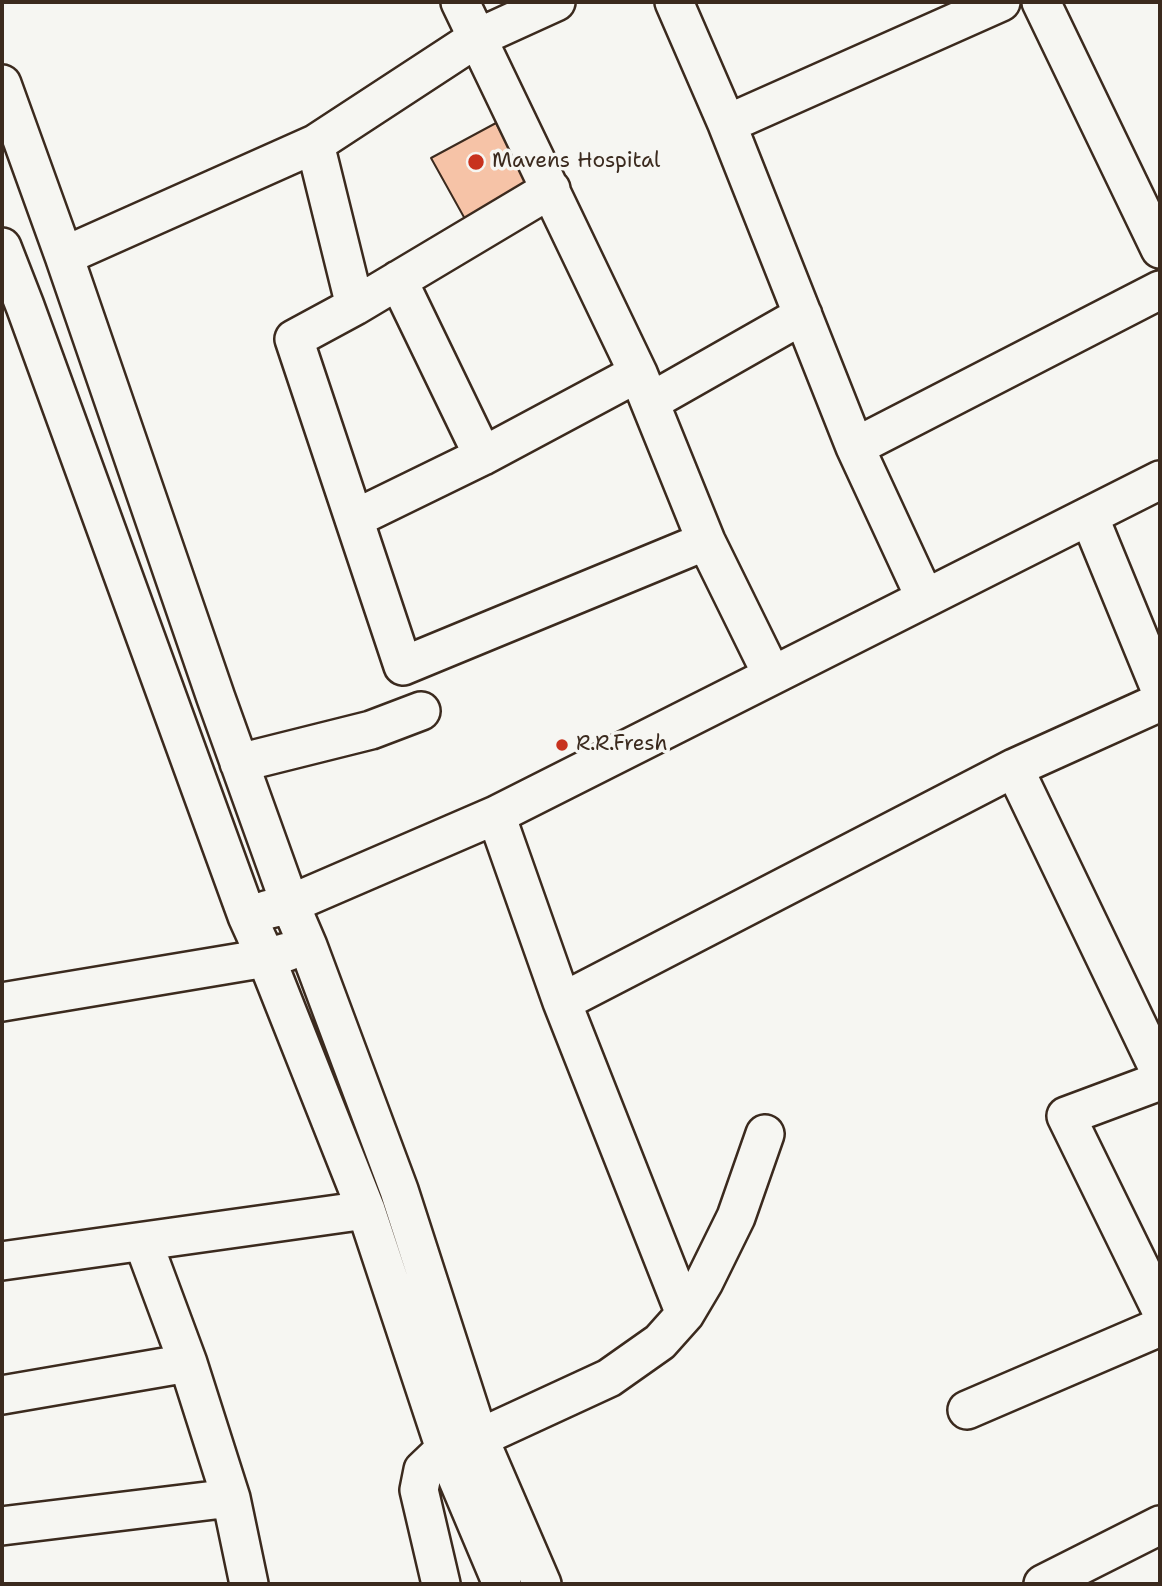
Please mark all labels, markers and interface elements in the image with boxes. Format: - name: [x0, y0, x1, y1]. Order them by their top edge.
- place label: Mavens Hospital: [492, 149, 660, 175]
- marker: Mavens Hospital: [466, 152, 486, 172]
- place label: R.R.Fresh: [576, 732, 668, 758]
- marker: R.R.Fresh: [554, 737, 570, 753]

